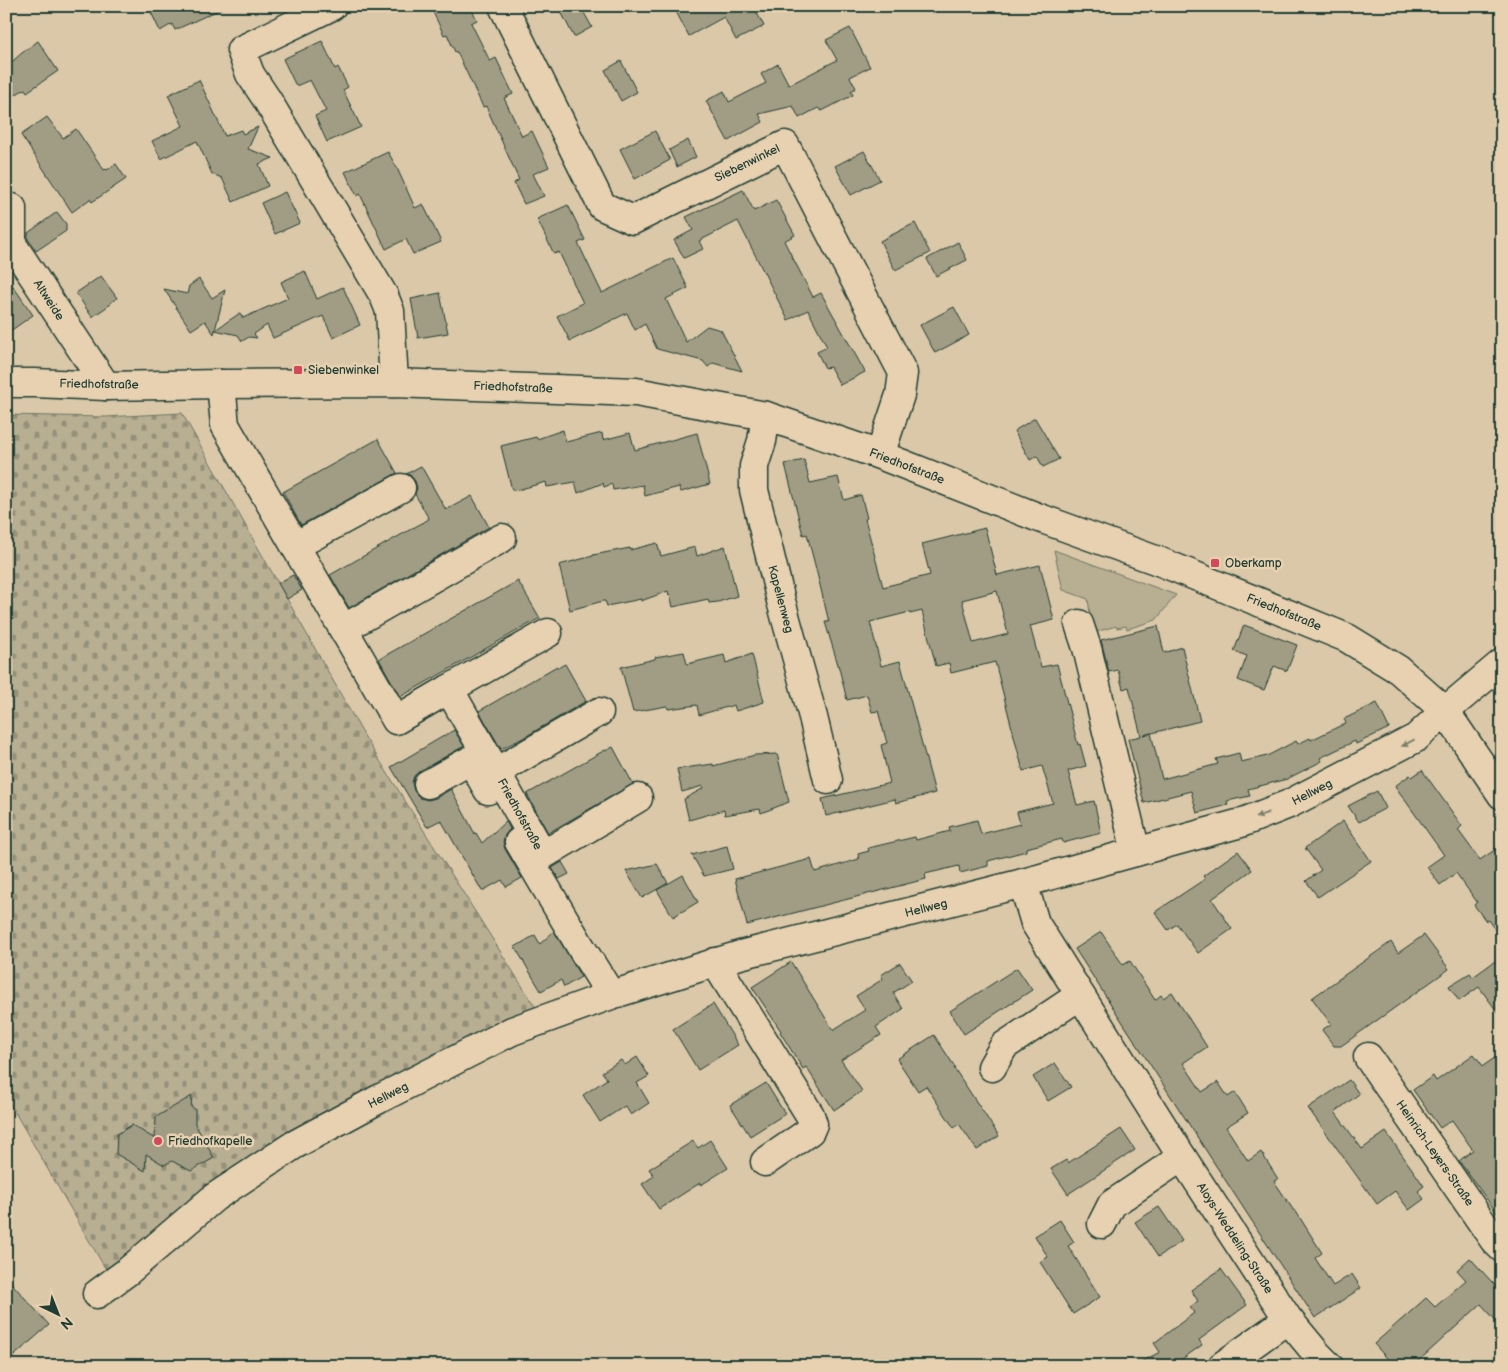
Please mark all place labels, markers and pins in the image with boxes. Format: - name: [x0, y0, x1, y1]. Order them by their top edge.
- place label: Siebenwinkel: [308, 363, 379, 378]
- marker: Siebenwinkel: [292, 364, 304, 376]
- place label: Oberkamp: [1225, 556, 1282, 571]
- marker: Oberkamp: [1209, 557, 1221, 569]
- place label: Friedhofkapelle: [168, 1134, 252, 1149]
- marker: Friedhofkapelle: [152, 1135, 164, 1147]

